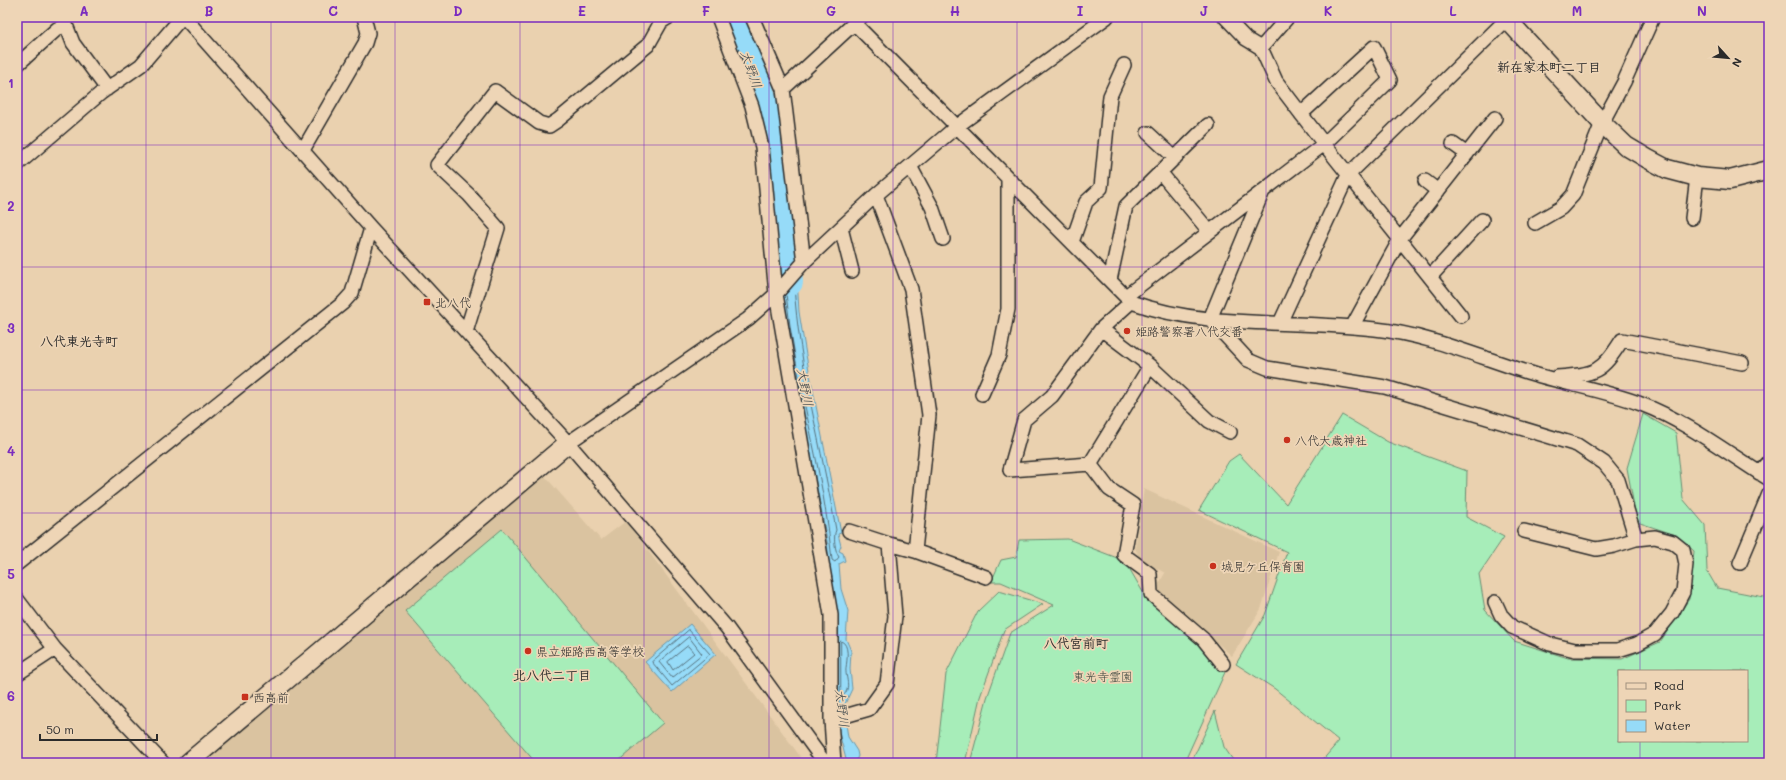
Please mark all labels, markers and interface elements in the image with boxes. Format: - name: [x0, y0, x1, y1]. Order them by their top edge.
- text: A: [79, 2, 89, 19]
- text: B: [205, 2, 214, 19]
- text: C: [328, 2, 338, 19]
- text: D: [453, 2, 463, 19]
- text: E: [578, 2, 586, 19]
- text: F: [702, 2, 710, 19]
- text: G: [826, 2, 836, 19]
- text: H: [950, 2, 960, 19]
- text: I: [1077, 2, 1084, 19]
- text: J: [1200, 2, 1208, 19]
- text: K: [1324, 2, 1333, 19]
- text: L: [1449, 2, 1457, 19]
- text: M: [1572, 2, 1582, 19]
- text: N: [1697, 2, 1707, 19]
- north arrow: [1708, 38, 1748, 78]
- water label: 大野川: [738, 48, 766, 90]
- text: N: [1729, 56, 1746, 70]
- district label: 新在家本町二丁目: [1497, 58, 1601, 75]
- text: 1: [8, 74, 14, 91]
- text: 2: [7, 197, 15, 214]
- place label: 北八代: [435, 294, 471, 310]
- marker: 北八代: [422, 297, 432, 307]
- text: 3: [7, 319, 15, 336]
- place label: 姫路警察署八代交番: [1135, 323, 1243, 339]
- marker: 姫路警察署八代交番: [1122, 326, 1132, 336]
- district label: 八代東光寺町: [40, 332, 118, 349]
- water label: 大野川: [794, 366, 818, 408]
- place label: 八代大歳神社: [1295, 432, 1367, 448]
- marker: 八代大歳神社: [1282, 435, 1292, 445]
- text: 4: [7, 442, 15, 459]
- place label: 城見ケ丘保育園: [1221, 558, 1305, 574]
- marker: 城見ケ丘保育園: [1208, 561, 1218, 571]
- text: 5: [7, 565, 15, 582]
- district label: 八代宮前町: [1043, 634, 1109, 651]
- place label: 県立姫路西高等学校: [536, 643, 644, 659]
- marker: 県立姫路西高等学校: [523, 646, 533, 656]
- district label: 北八代二丁目: [513, 666, 591, 683]
- park label: 東光寺霊園: [1073, 668, 1133, 684]
- legend: [1618, 670, 1748, 742]
- text: Road: [1654, 677, 1684, 693]
- text: 6: [7, 687, 15, 704]
- water label: 大野川: [832, 688, 854, 728]
- place label: 西高前: [253, 689, 289, 705]
- marker: 西高前: [240, 692, 250, 702]
- text: Park: [1654, 697, 1681, 713]
- scale bar: [40, 716, 157, 742]
- text: Water: [1654, 717, 1691, 733]
- text: 50 m: [46, 721, 74, 737]

